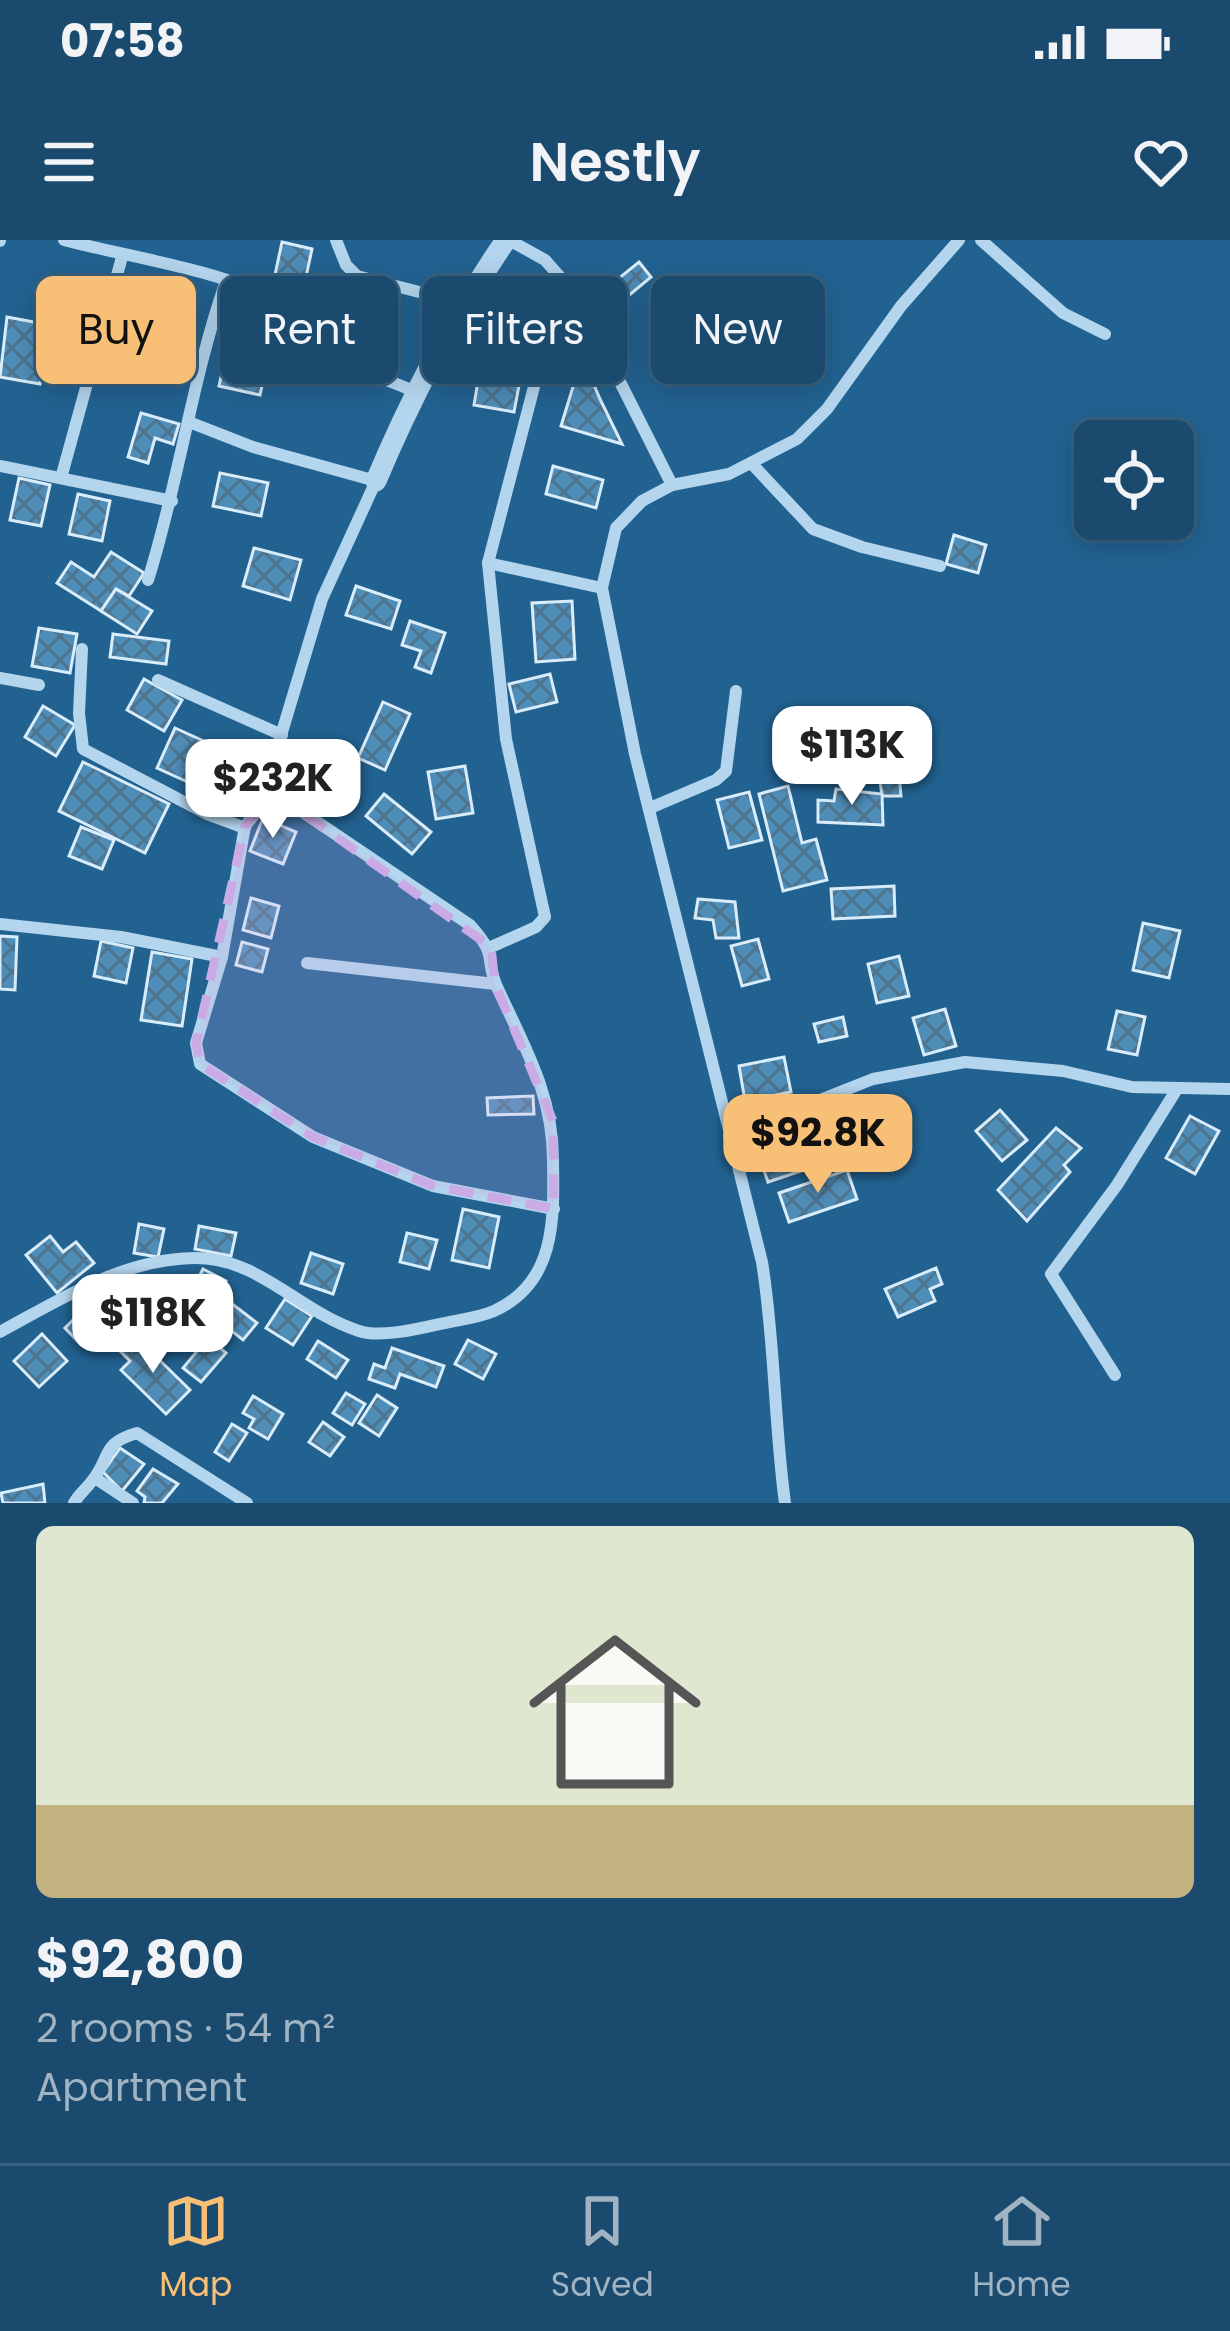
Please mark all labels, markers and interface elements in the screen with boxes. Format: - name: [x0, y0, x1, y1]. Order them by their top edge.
- text: 07:58: [60, 10, 185, 73]
- text: Nestly: [529, 124, 701, 200]
- icon: menu: [36, 129, 102, 195]
- icon: heart: [1128, 129, 1194, 195]
- chip: Buy: [36, 276, 196, 384]
- chip: Rent: [220, 276, 398, 384]
- chip: Filters: [422, 276, 627, 384]
- chip: New: [651, 276, 825, 384]
- map controls: [1074, 420, 1194, 540]
- button: locate: [1074, 420, 1194, 540]
- pin: $113K: [768, 706, 936, 808]
- text: $113K: [799, 717, 905, 772]
- pin: $232K: [189, 739, 357, 841]
- text: $232K: [213, 750, 333, 805]
- pin: $92.8K: [720, 1094, 916, 1196]
- text: $92.8K: [750, 1105, 886, 1160]
- pin: $118K: [69, 1274, 237, 1376]
- text: $118K: [99, 1285, 207, 1340]
- icon: home: [507, 1604, 723, 1820]
- text: $92,800: [36, 1924, 244, 1996]
- text: 2 rooms · 54 m²: [36, 2001, 335, 2056]
- text: Apartment: [36, 2060, 247, 2115]
- tab: Map: [159, 2188, 232, 2310]
- tab: Saved: [551, 2188, 654, 2310]
- tab: Home: [972, 2188, 1071, 2310]

